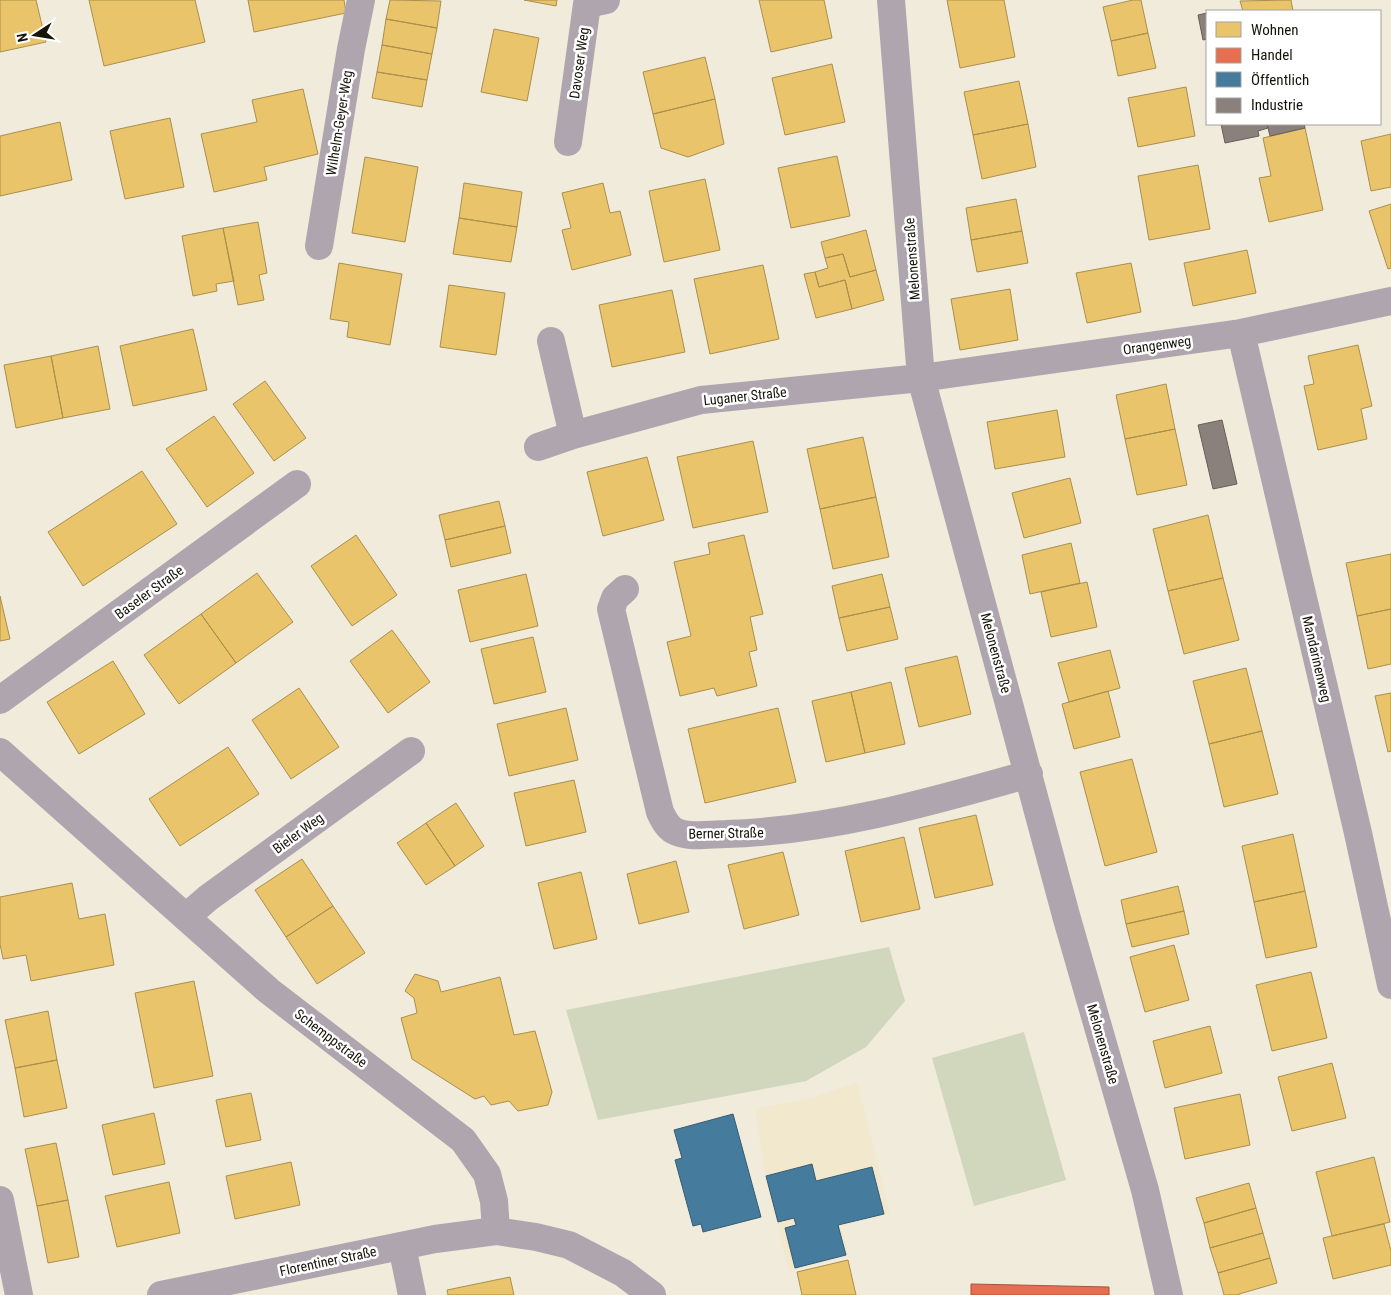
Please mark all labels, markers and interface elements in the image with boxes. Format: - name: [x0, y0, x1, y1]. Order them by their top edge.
- north arrow: [10, 10, 60, 60]
- legend: [1206, 10, 1381, 125]
- text: Wohnen: [1251, 21, 1299, 39]
- street label: Davoser Weg: [566, 26, 592, 100]
- text: N: [14, 32, 31, 44]
- text: Handel: [1251, 46, 1293, 64]
- street label: Wilhelm-Geyer-Weg: [323, 69, 355, 177]
- text: Öffentlich: [1251, 71, 1309, 89]
- text: Industrie: [1251, 96, 1303, 114]
- street label: Melonenstraße: [901, 217, 923, 301]
- street label: Orangenweg: [1122, 332, 1192, 358]
- street label: Luganer Straße: [703, 384, 788, 408]
- street label: Baseler Straße: [112, 562, 187, 622]
- street label: Melonenstraße: [978, 611, 1015, 695]
- street label: Mandarinenweg: [1299, 614, 1335, 704]
- street label: Bieler Weg: [270, 809, 326, 857]
- street label: Berner Straße: [688, 824, 764, 842]
- street label: Melonenstraße: [1084, 1002, 1122, 1086]
- street label: Schemppstraße: [292, 1006, 371, 1071]
- street label: Florentiner Straße: [278, 1243, 378, 1279]

